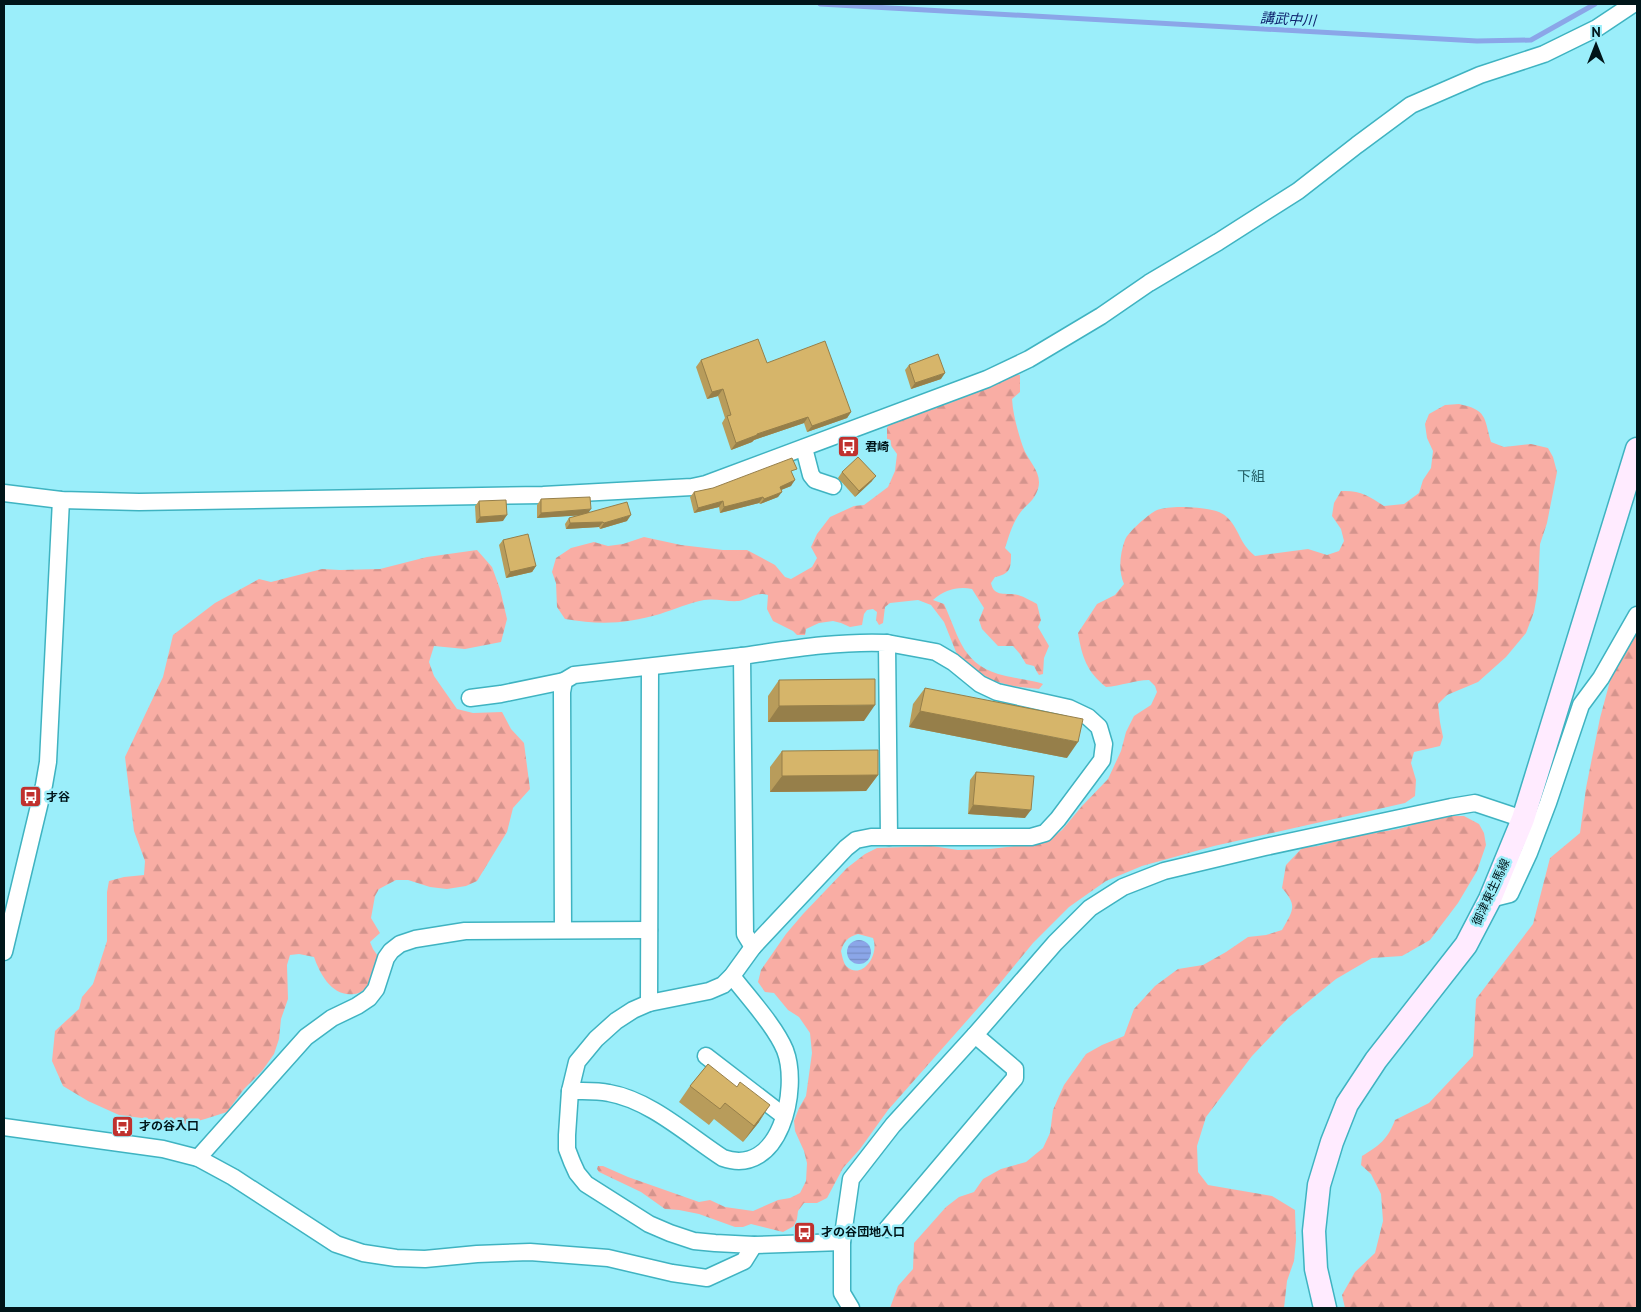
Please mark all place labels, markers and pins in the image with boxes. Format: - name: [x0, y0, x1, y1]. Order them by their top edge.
- bus stop icon: 君崎: [837, 435, 861, 459]
- place label: 君崎: [865, 439, 889, 454]
- bus stop icon: 才谷: [18, 785, 42, 809]
- place label: 才谷: [46, 789, 70, 804]
- bus stop icon: 才の谷入口: [111, 1114, 135, 1138]
- place label: 才の谷入口: [139, 1118, 199, 1133]
- bus stop icon: 才の谷団地入口: [793, 1220, 817, 1244]
- place label: 才の谷団地入口: [821, 1224, 905, 1239]

